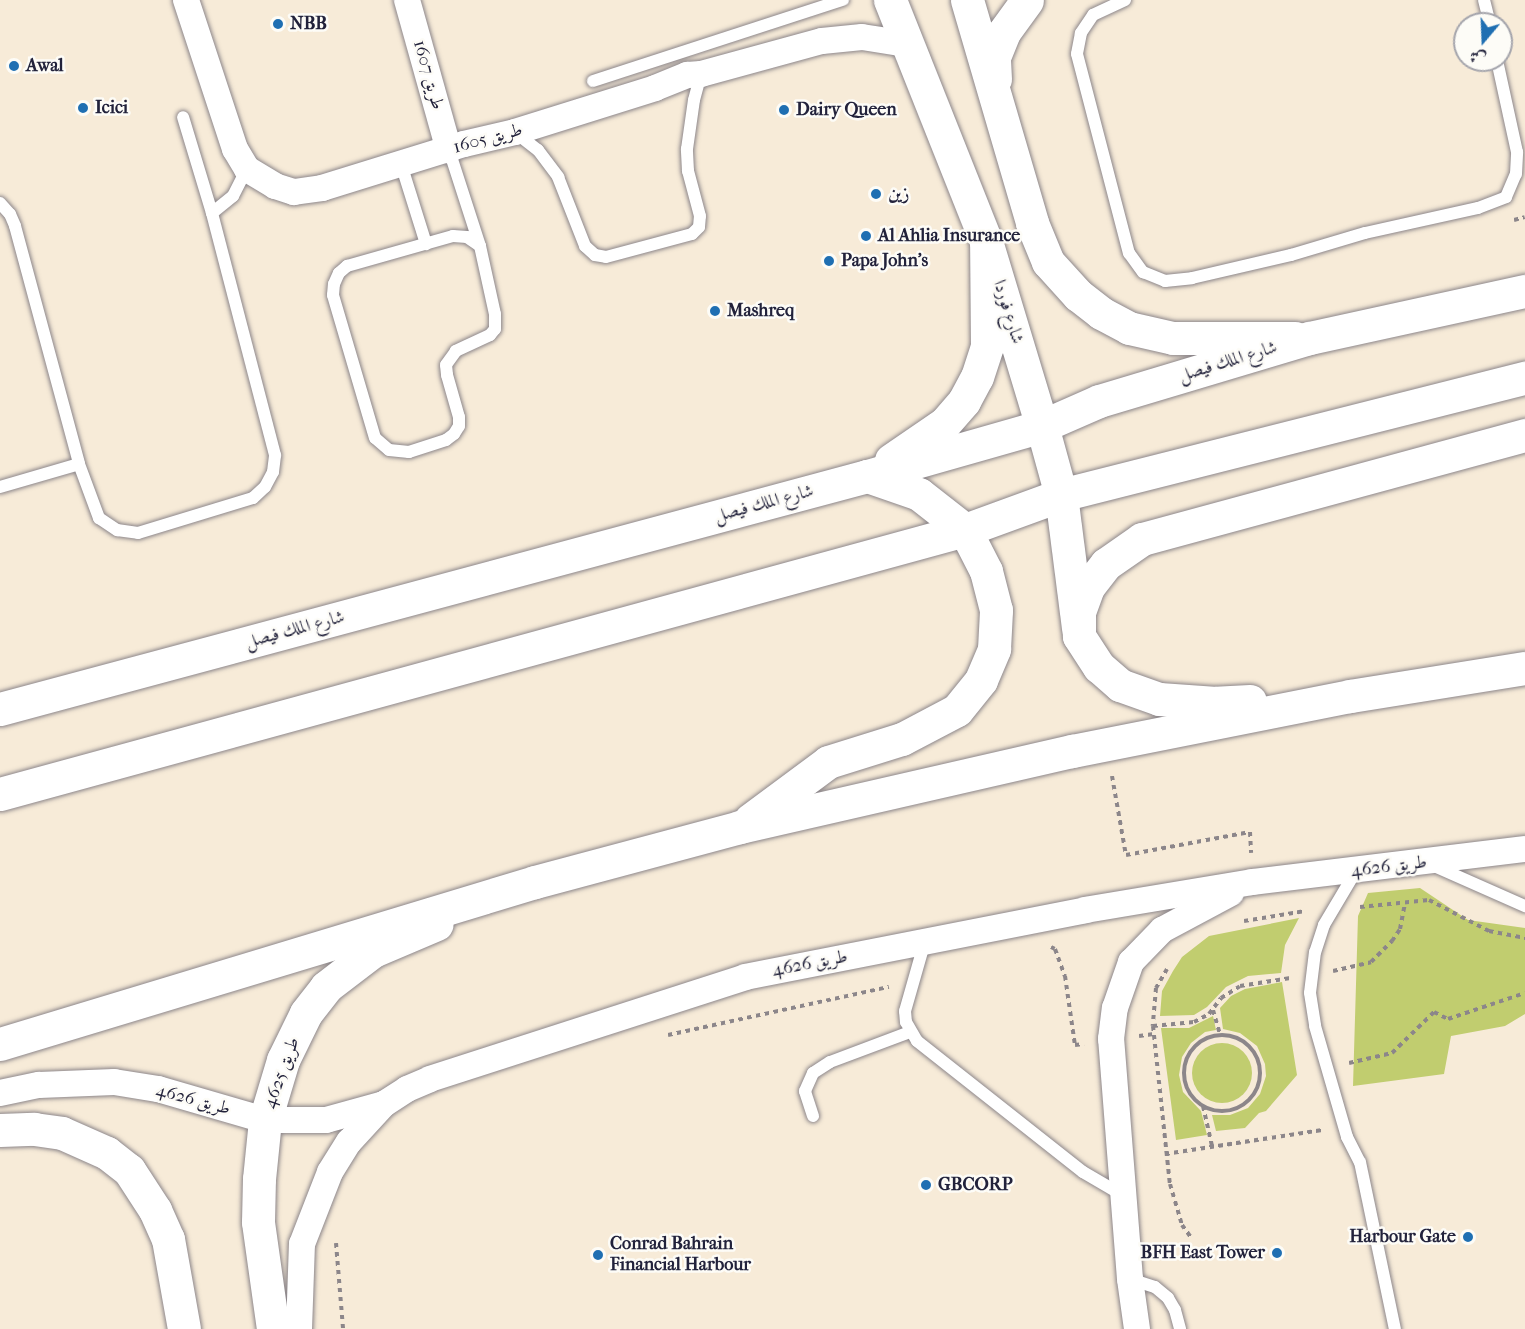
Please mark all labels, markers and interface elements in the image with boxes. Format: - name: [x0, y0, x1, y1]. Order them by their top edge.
- north arrow: [1453, 12, 1513, 72]
- place label: NBB: [290, 13, 327, 35]
- marker: NBB: [271, 17, 285, 31]
- street label: طريق 1607: [408, 38, 448, 112]
- text: ش: [1467, 46, 1488, 69]
- place label: Awal: [26, 55, 64, 77]
- marker: Awal: [7, 59, 21, 73]
- place label: Icici: [95, 97, 128, 119]
- place label: Dairy Queen: [796, 99, 897, 121]
- marker: Icici: [76, 101, 90, 115]
- marker: Dairy Queen: [777, 103, 791, 117]
- street label: طريق 1605: [451, 119, 525, 159]
- place label: زين: [888, 183, 910, 205]
- marker: زين: [869, 187, 883, 201]
- place label: Al Ahlia Insurance: [878, 225, 1020, 247]
- marker: Al Ahlia Insurance: [859, 229, 873, 243]
- place label: Papa John's: [841, 250, 928, 272]
- marker: Papa John's: [822, 254, 836, 268]
- street label: شارع فوردا: [988, 277, 1028, 347]
- place label: Mashreq: [727, 300, 794, 322]
- marker: Mashreq: [708, 304, 722, 318]
- street label: شارع الملك فيصل: [1176, 337, 1280, 387]
- street label: شارع الملك فيصل: [712, 480, 816, 528]
- street label: شارع الملك فيصل: [243, 606, 347, 654]
- street label: طريق 4626: [1350, 852, 1428, 882]
- street label: طريق 4626: [771, 946, 849, 982]
- street label: طريق 4625: [259, 1034, 305, 1112]
- street label: طريق 4626: [153, 1080, 233, 1120]
- place label: GBCORP: [938, 1174, 1013, 1196]
- marker: GBCORP: [919, 1178, 933, 1192]
- place label: Harbour Gate: [1349, 1226, 1456, 1248]
- marker: Harbour Gate: [1461, 1230, 1475, 1244]
- place label: Conrad Bahrain Financial Harbour: [610, 1234, 751, 1276]
- place label: BFH East Tower: [1141, 1242, 1265, 1264]
- marker: BFH East Tower: [1270, 1246, 1284, 1260]
- marker: Conrad Bahrain Financial Harbour: [591, 1248, 605, 1262]

